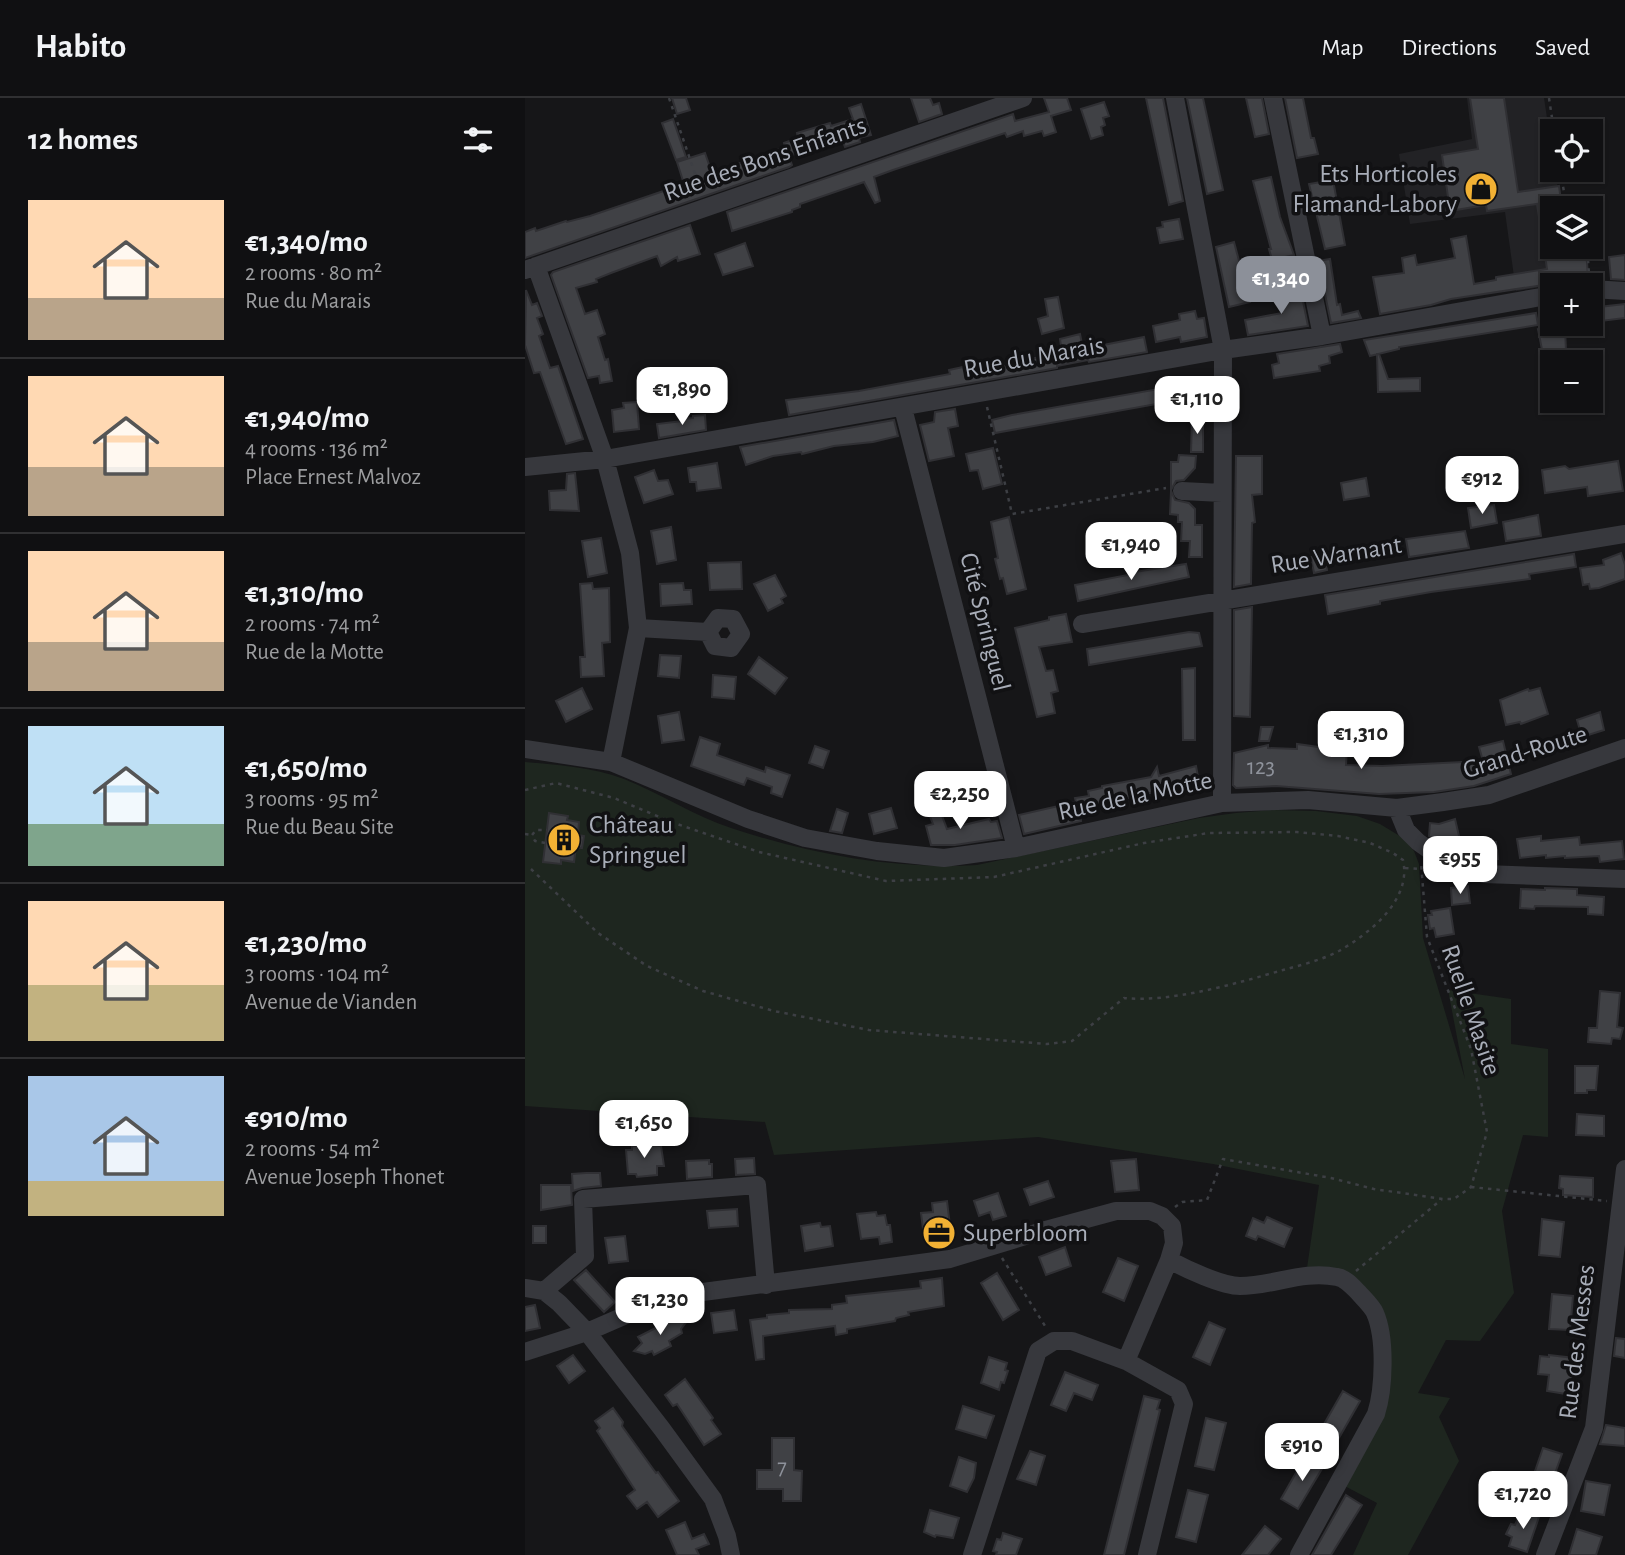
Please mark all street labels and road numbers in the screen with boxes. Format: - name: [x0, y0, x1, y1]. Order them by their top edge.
- street label: Rue des Bons Enfants: [660, 112, 870, 206]
- street label: Rue du Marais: [962, 332, 1106, 382]
- street label: Rue Warnant: [1269, 532, 1403, 578]
- street label: Cité Springuel: [955, 550, 1015, 694]
- street label: Grand-Route: [1460, 721, 1590, 783]
- street label: Rue de la Motte: [1056, 767, 1214, 825]
- street label: Ruelle Masite: [1437, 941, 1505, 1079]
- street label: Rue des Messes: [1555, 1263, 1599, 1421]

